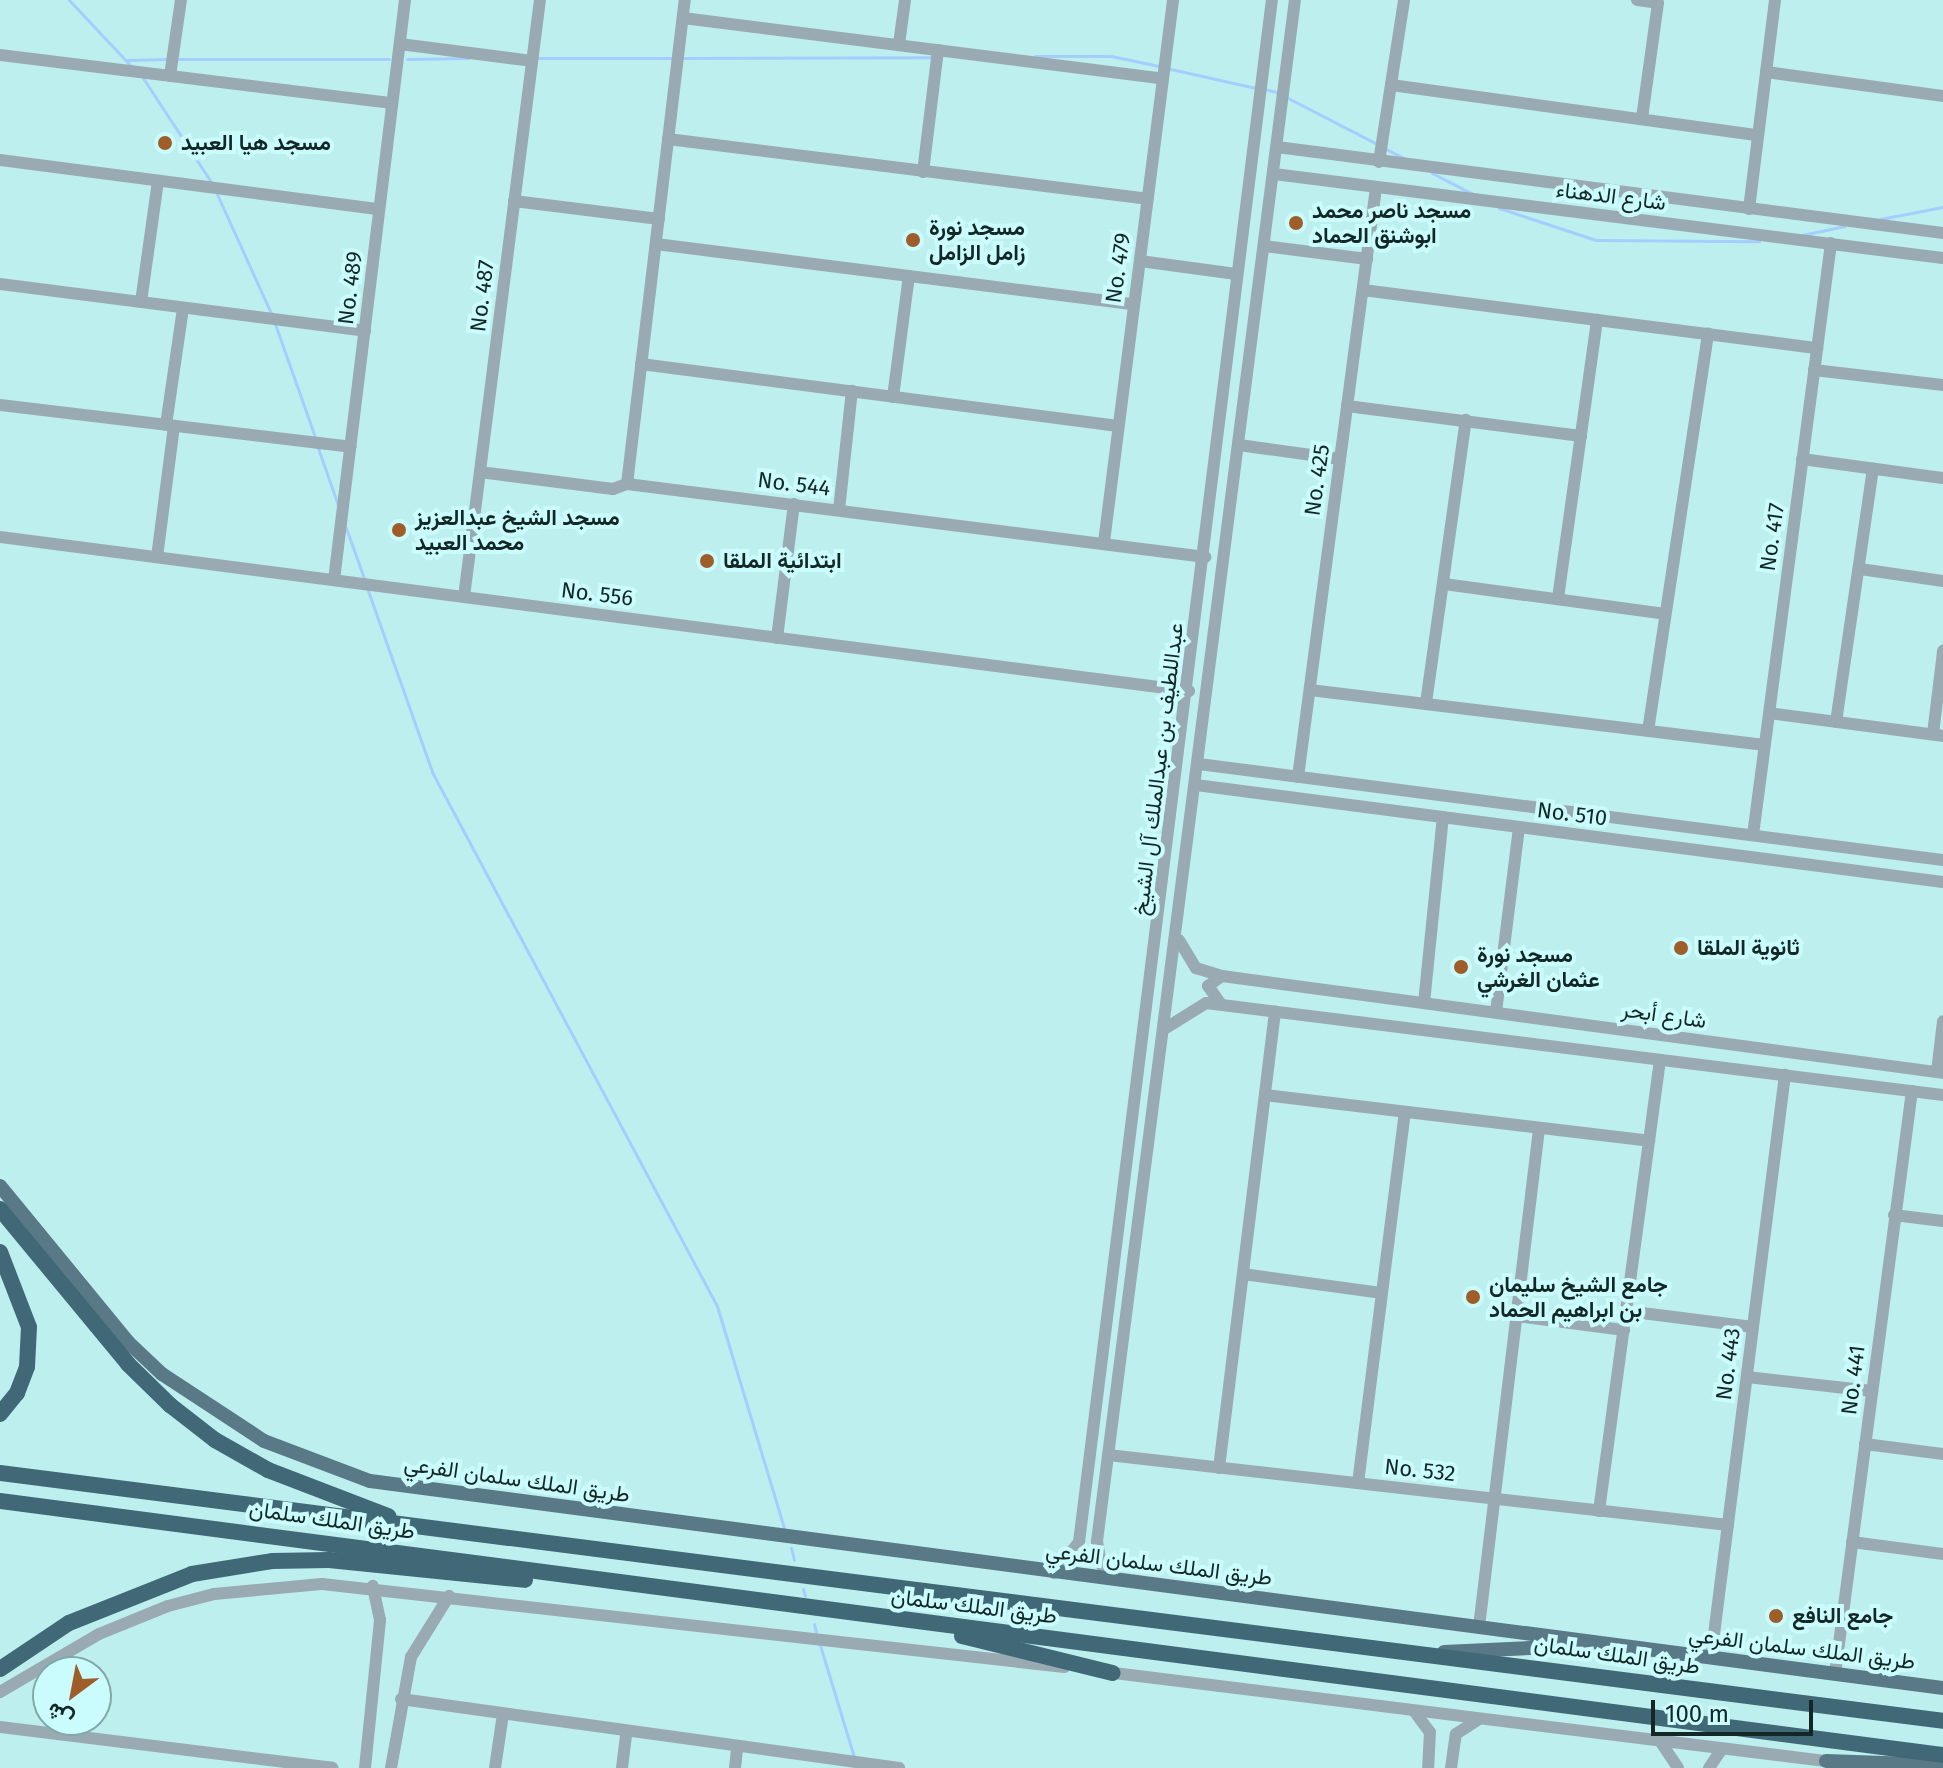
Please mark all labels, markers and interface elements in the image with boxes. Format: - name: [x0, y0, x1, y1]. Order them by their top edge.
- place label: مسجد هيا العبيد: [181, 130, 331, 156]
- marker: مسجد هيا العبيد: [156, 134, 174, 152]
- street label: شارع الدهناء: [1555, 176, 1667, 216]
- place label: مسجد ناصر محمد ابوشنق الحماد: [1312, 197, 1471, 248]
- place label: مسجد نورة زامل الزامل: [929, 214, 1025, 266]
- marker: مسجد ناصر محمد ابوشنق الحماد: [1287, 214, 1305, 232]
- marker: مسجد نورة زامل الزامل: [904, 231, 922, 249]
- street label: No. 479: [1100, 231, 1136, 305]
- street label: No. 489: [332, 250, 368, 326]
- street label: No. 487: [465, 259, 499, 333]
- street label: No. 425: [1299, 443, 1335, 517]
- street label: No. 544: [756, 466, 832, 502]
- street label: No. 417: [1754, 501, 1790, 573]
- place label: مسجد الشيخ عبدالعزيز محمد العبيد: [415, 504, 620, 556]
- marker: مسجد الشيخ عبدالعزيز محمد العبيد: [390, 521, 408, 539]
- place label: ابتدائية الملقا: [723, 548, 842, 574]
- marker: ابتدائية الملقا: [698, 552, 716, 570]
- street label: No. 556: [559, 576, 635, 612]
- street label: عبداللطيف بن عبدالملك آل الشيخ: [1127, 621, 1189, 917]
- street label: No. 510: [1535, 797, 1609, 831]
- place label: ثانوية الملقا: [1697, 935, 1800, 961]
- marker: ثانوية الملقا: [1672, 939, 1690, 957]
- place label: مسجد نورة عثمان الغرشي: [1477, 941, 1600, 992]
- marker: مسجد نورة عثمان الغرشي: [1452, 958, 1470, 976]
- street label: شارع أبحر: [1620, 996, 1708, 1034]
- place label: جامع الشيخ سليمان بن ابراهيم الحماد: [1489, 1271, 1668, 1322]
- marker: جامع الشيخ سليمان بن ابراهيم الحماد: [1464, 1288, 1482, 1306]
- street label: No. 443: [1710, 1326, 1746, 1402]
- street label: No. 441: [1836, 1343, 1870, 1417]
- street label: طريق الملك سلمان الفرعي: [402, 1450, 632, 1508]
- street label: No. 532: [1383, 1453, 1457, 1487]
- street label: طريق الملك سلمان: [247, 1495, 417, 1545]
- street label: طريق الملك سلمان الفرعي: [1044, 1537, 1274, 1591]
- street label: طريق الملك سلمان: [890, 1583, 1058, 1629]
- place label: جامع النافع: [1792, 1603, 1893, 1629]
- marker: جامع النافع: [1767, 1607, 1785, 1625]
- street label: طريق الملك سلمان الفرعي: [1687, 1621, 1917, 1675]
- street label: طريق الملك سلمان: [1532, 1630, 1702, 1680]
- north arrow: [32, 1656, 112, 1736]
- scale bar: [1655, 1684, 1817, 1734]
- text: ش: [42, 1697, 78, 1734]
- text: 100 m: [1665, 1700, 1729, 1728]

